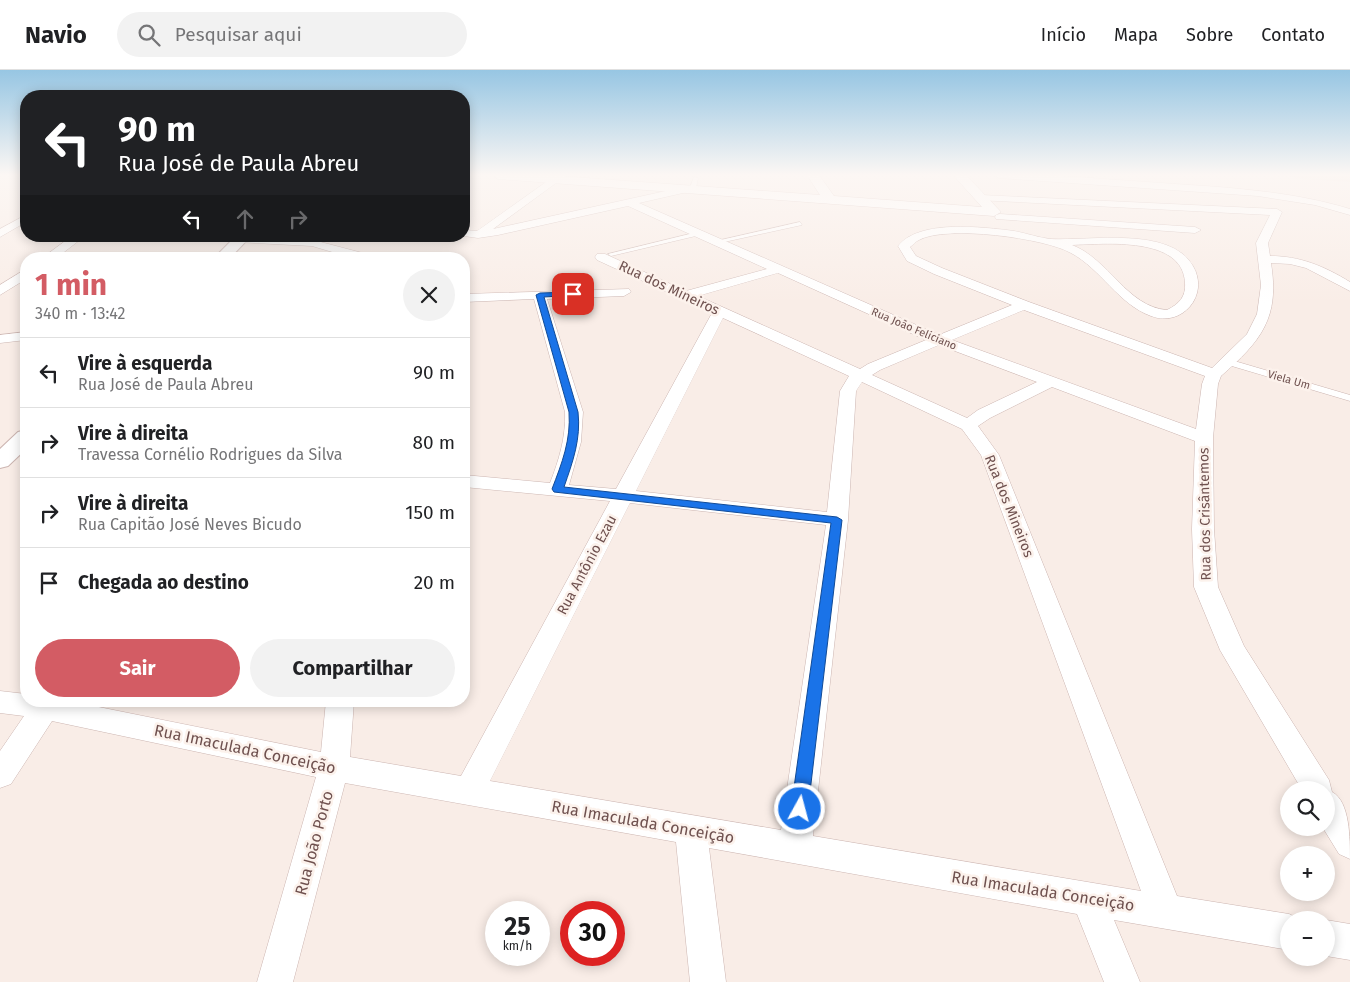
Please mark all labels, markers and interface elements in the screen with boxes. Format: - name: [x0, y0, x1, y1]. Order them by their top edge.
- search box: [117, 12, 467, 57]
- text: Navio: [25, 21, 87, 49]
- icon: search: [135, 21, 163, 49]
- text: Pesquisar aqui: [175, 23, 302, 46]
- text: Início: [1041, 24, 1086, 46]
- text: Mapa: [1114, 24, 1158, 46]
- text: Sobre: [1186, 24, 1233, 46]
- text: Contato: [1261, 24, 1325, 46]
- text: 90 m: [118, 108, 196, 150]
- icon: left: [35, 110, 100, 175]
- text: Rua José de Paula Abreu: [118, 150, 359, 177]
- icon: left: [178, 205, 206, 233]
- icon: ahead: [231, 205, 259, 233]
- icon: right: [284, 205, 312, 233]
- street label: Rua dos Mineiros: [616, 257, 722, 319]
- text: 1 min: [35, 267, 107, 303]
- button: close: [403, 269, 455, 321]
- pin: [552, 273, 594, 315]
- icon: arrive: [559, 280, 587, 308]
- text: 340 m · 13:42: [35, 304, 125, 323]
- street label: Rua João Feliciano: [869, 305, 959, 353]
- text: Vire à esquerda: [78, 352, 212, 375]
- icon: left: [35, 359, 63, 387]
- text: 90 m: [413, 361, 455, 384]
- street label: Viela Um: [1266, 368, 1312, 392]
- text: Rua José de Paula Abreu: [78, 375, 254, 394]
- text: Vire à direita: [78, 422, 188, 445]
- icon: right: [35, 429, 63, 457]
- text: 80 m: [413, 431, 455, 454]
- text: Travessa Cornélio Rodrigues da Silva: [78, 445, 343, 464]
- street label: Rua dos Crisântemos: [1195, 447, 1215, 581]
- street label: Rua dos Mineiros: [981, 452, 1037, 560]
- text: Vire à direita: [78, 492, 188, 515]
- icon: right: [35, 499, 63, 527]
- text: 150 m: [405, 501, 455, 524]
- street label: Rua Antônio Ezau: [554, 512, 620, 618]
- text: Rua Capitão José Neves Bicudo: [78, 515, 302, 534]
- icon: arrive: [35, 569, 63, 597]
- text: Chegada ao destino: [78, 571, 249, 594]
- text: 20 m: [414, 571, 455, 594]
- button: Sair: [35, 639, 240, 697]
- button: Compartilhar: [250, 639, 455, 697]
- street label: Rua Imaculada Conceição: [152, 720, 338, 779]
- map controls: [1280, 781, 1335, 966]
- button: search: [1280, 781, 1335, 836]
- position arrow: [773, 782, 825, 834]
- street label: Rua João Porto: [291, 789, 337, 897]
- street label: Rua Imaculada Conceição: [550, 797, 736, 848]
- button: +: [1280, 846, 1335, 901]
- street label: Rua Imaculada Conceição: [950, 867, 1136, 916]
- speed limit sign: 30: [560, 901, 625, 966]
- button: −: [1280, 911, 1335, 966]
- text: 25: [504, 912, 531, 942]
- text: km/h: [503, 939, 532, 953]

